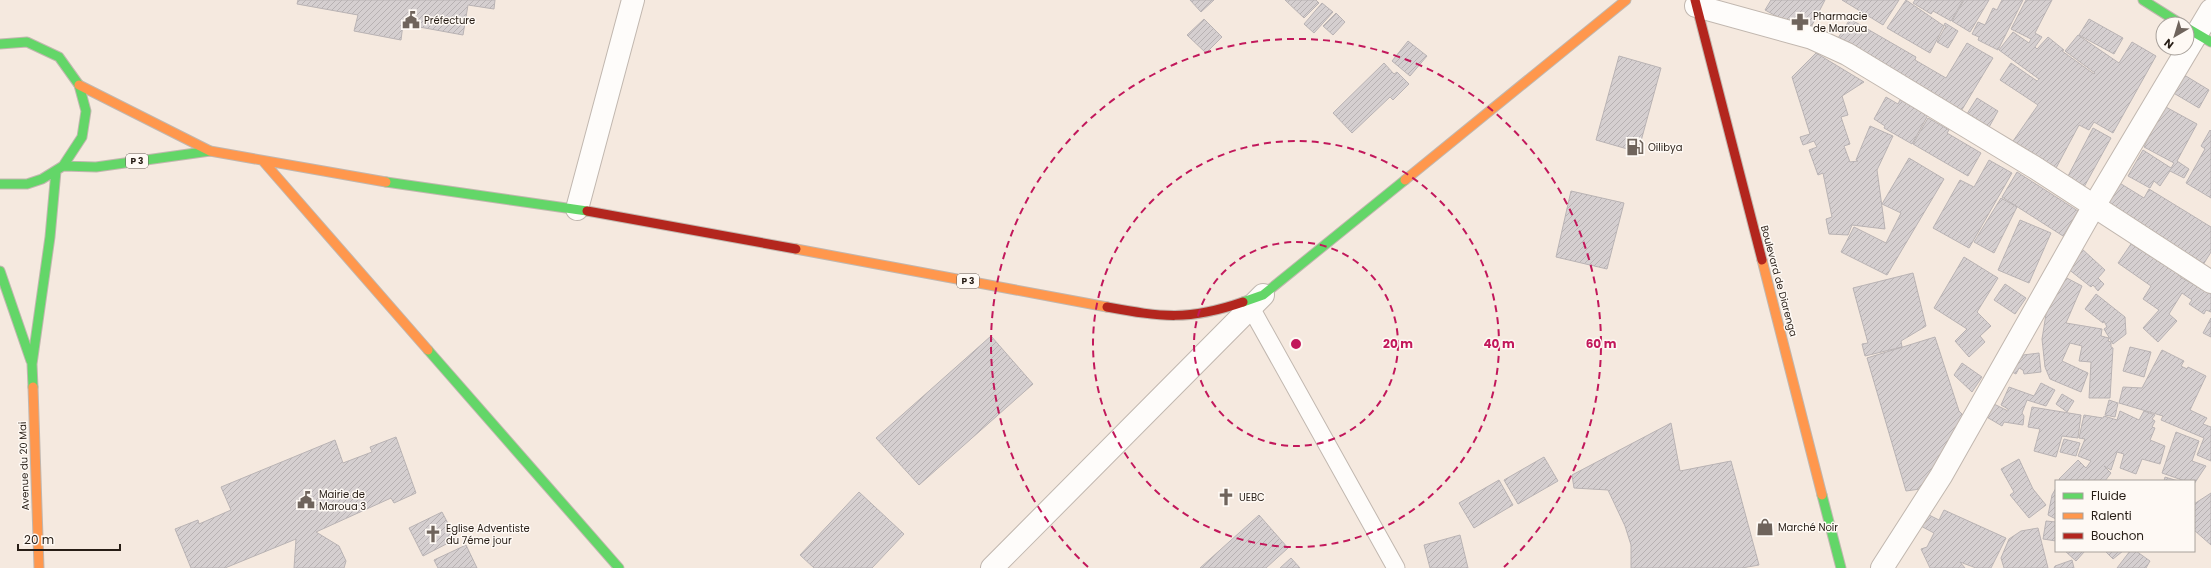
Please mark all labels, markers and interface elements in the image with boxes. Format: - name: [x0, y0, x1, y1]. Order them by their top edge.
- place label: Pharmacie de Maroua: [1813, 9, 1867, 36]
- public building icon: Préfecture: [401, 10, 421, 30]
- pharmacy icon: Pharmacie de Maroua: [1790, 12, 1810, 32]
- place label: Préfecture: [424, 13, 475, 28]
- north arrow: [2155, 16, 2195, 56]
- text: N: [2161, 35, 2177, 53]
- fuel station icon: Oilibya: [1625, 137, 1645, 157]
- place label: Oilibya: [1648, 140, 1682, 155]
- road number: P 3: [126, 154, 148, 168]
- street label: Boulevard de Diarenga: [1757, 224, 1801, 338]
- road number: P 3: [957, 274, 979, 288]
- text: 20 m: [1383, 335, 1413, 352]
- text: 40 m: [1483, 335, 1515, 352]
- text: 60 m: [1586, 335, 1617, 352]
- centre of rings: [1289, 337, 1303, 351]
- street label: Avenue du 20 Mai: [15, 421, 33, 511]
- legend: [2055, 480, 2195, 552]
- place label: Mairie de Maroua 3: [319, 487, 366, 514]
- church icon: UEBC: [1216, 487, 1236, 507]
- text: Fluide: [2091, 487, 2126, 504]
- public building icon: Mairie de Maroua 3: [296, 490, 316, 510]
- place label: UEBC: [1239, 490, 1265, 505]
- text: Ralenti: [2091, 507, 2132, 524]
- shop icon: Marché Noir: [1755, 517, 1775, 537]
- place label: Marché Noir: [1778, 520, 1838, 535]
- place label: Eglise Adventiste du 7éme jour: [446, 521, 530, 548]
- church icon: Eglise Adventiste du 7éme jour: [423, 524, 443, 544]
- scale bar: [18, 526, 120, 552]
- text: Bouchon: [2091, 527, 2144, 544]
- text: 20 m: [24, 531, 54, 548]

